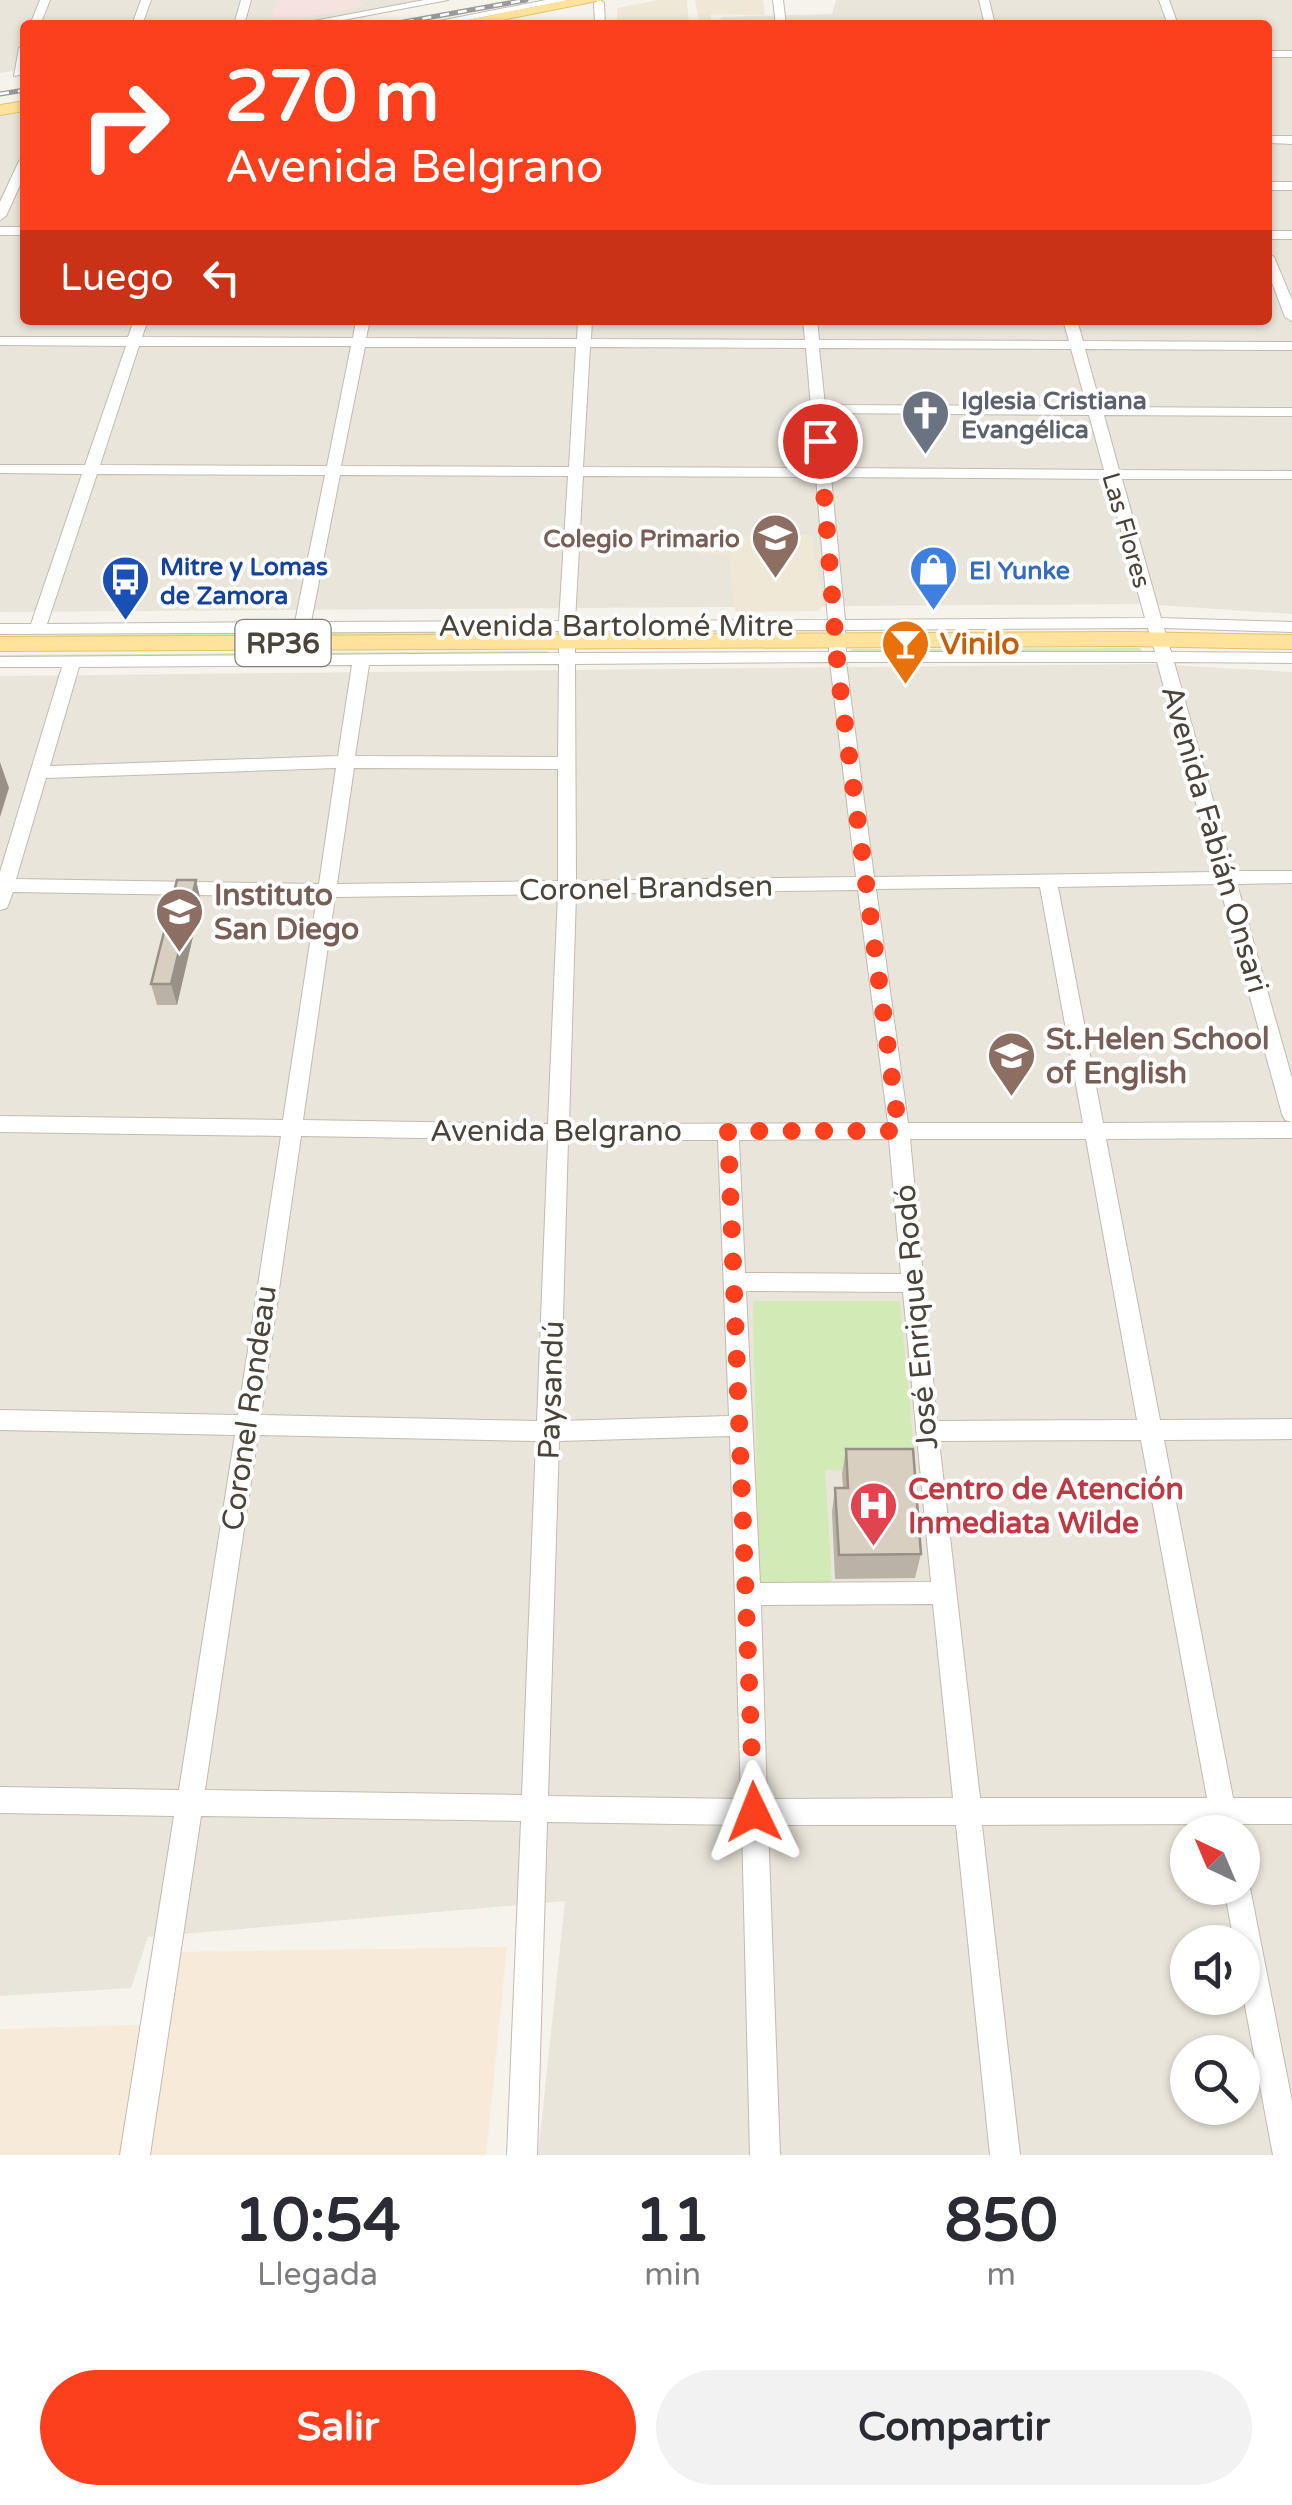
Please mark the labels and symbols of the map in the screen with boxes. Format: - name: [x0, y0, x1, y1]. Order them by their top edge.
- place label: Iglesia Cristiana Evangélica: [961, 386, 1147, 445]
- church icon: Iglesia Cristiana Evangélica: [900, 388, 952, 456]
- pin: [778, 399, 863, 484]
- street label: Las Flores: [1095, 469, 1157, 591]
- school or university icon: Colegio Primario: [749, 512, 801, 580]
- place label: Colegio Primario: [543, 524, 740, 554]
- shop icon: El Yunke: [908, 544, 960, 612]
- place label: Mitre y Lomas de Zamora: [160, 552, 328, 611]
- bus stop icon: Mitre y Lomas de Zamora: [99, 554, 151, 622]
- place label: El Yunke: [969, 556, 1070, 586]
- street label: Avenida Bartolomé Mitre: [438, 608, 794, 645]
- bar icon: Vinilo: [879, 618, 931, 686]
- road number: RP36: [236, 620, 330, 666]
- place label: Vinilo: [940, 626, 1019, 663]
- street label: Avenida Fabián Onsari: [1153, 681, 1276, 997]
- street label: Coronel Brandsen: [519, 868, 773, 909]
- place label: Instituto San Diego: [214, 877, 359, 948]
- school or university icon: Instituto San Diego: [153, 886, 205, 954]
- place label: St.Helen School of English: [1046, 1021, 1270, 1092]
- school or university icon: St.Helen School of English: [985, 1030, 1037, 1098]
- street label: Avenida Belgrano: [430, 1113, 682, 1150]
- street label: José Enrique Rodó: [886, 1183, 947, 1451]
- street label: Coronel Rondeau: [214, 1283, 285, 1533]
- street label: Paysandú: [531, 1320, 572, 1460]
- place label: Centro de Atención Inmediata Wilde: [908, 1471, 1184, 1542]
- hospital icon: Centro de Atención Inmediata Wilde: [847, 1480, 899, 1548]
- position arrow: [702, 1760, 806, 1864]
- north arrow: [1170, 1815, 1260, 1905]

